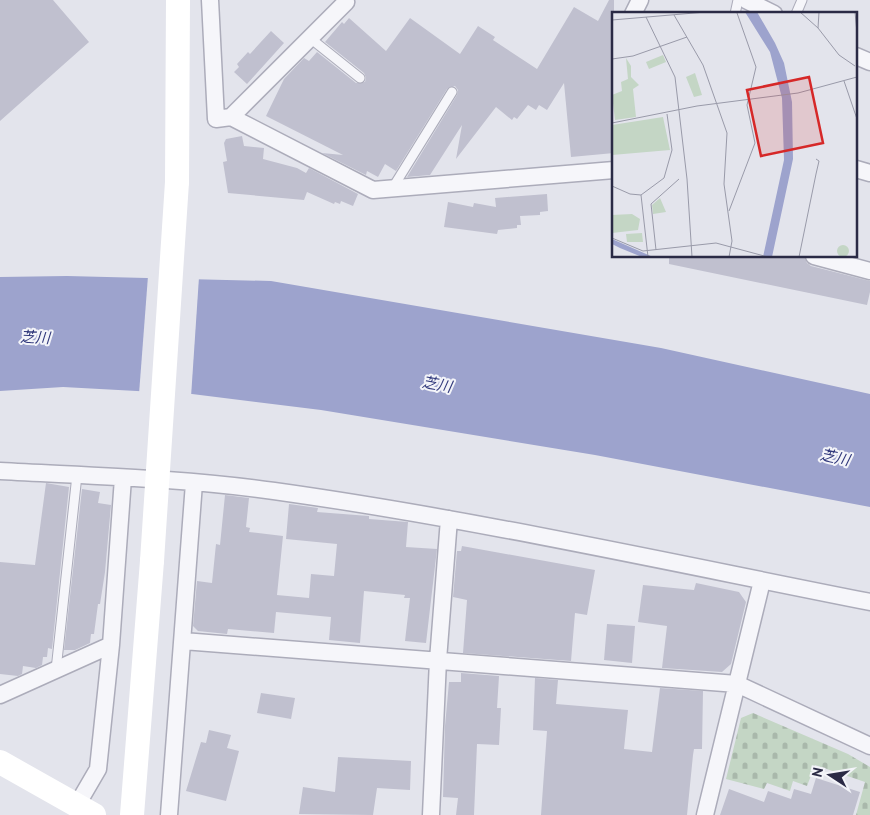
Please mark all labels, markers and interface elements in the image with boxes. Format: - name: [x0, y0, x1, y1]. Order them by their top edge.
- inset map: [612, 12, 858, 258]
- water label: 芝川: [20, 327, 52, 347]
- water label: 芝川: [421, 372, 455, 396]
- water label: 芝川: [818, 445, 854, 470]
- north arrow: [805, 750, 855, 800]
- text: N: [808, 766, 827, 779]

